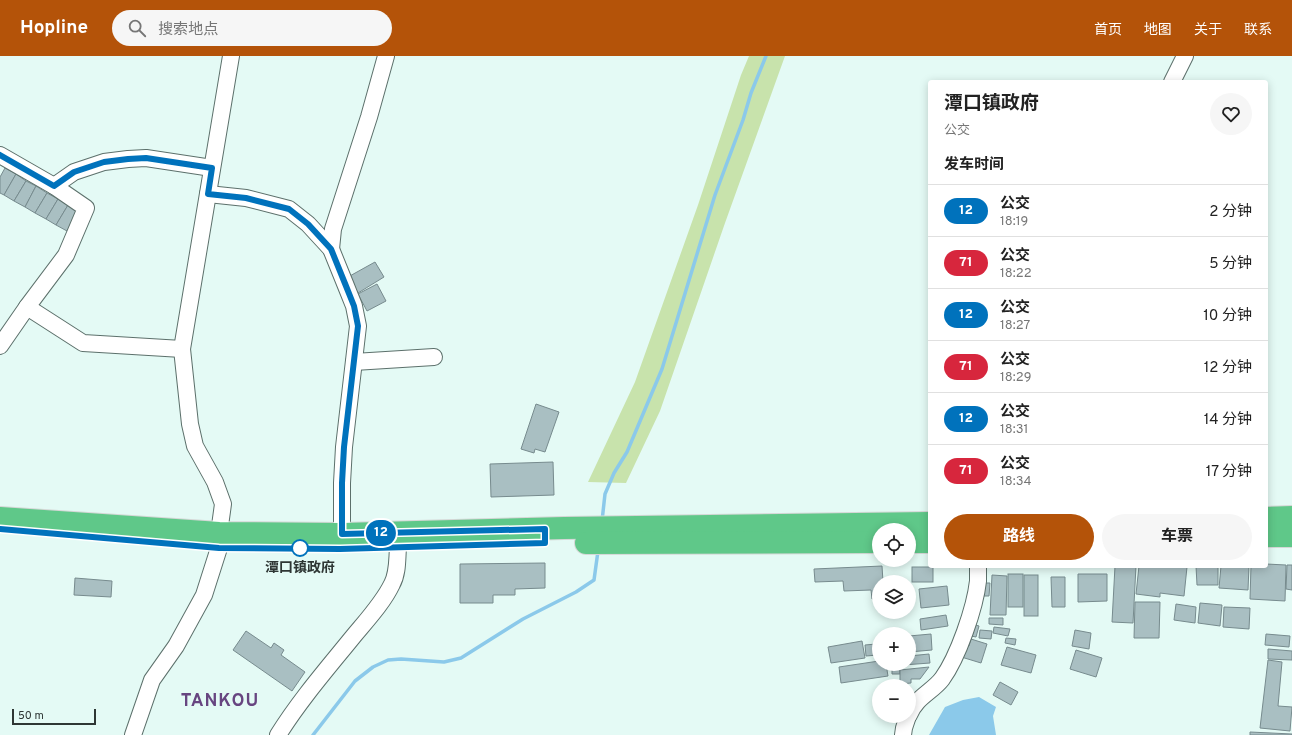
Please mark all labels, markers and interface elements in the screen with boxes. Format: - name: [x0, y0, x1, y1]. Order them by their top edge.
- search box: [112, 10, 392, 46]
- text: Hopline: [20, 16, 88, 40]
- icon: search: [126, 17, 148, 39]
- text: 搜索地点: [158, 21, 218, 40]
- text: 首页: [1094, 22, 1122, 39]
- text: 地图: [1144, 22, 1172, 39]
- text: 关于: [1194, 22, 1222, 39]
- text: 联系: [1244, 22, 1272, 39]
- text: 潭口镇政府: [944, 92, 1039, 116]
- button: heart: [1210, 93, 1252, 135]
- text: 公交: [944, 123, 970, 139]
- text: 发车时间: [944, 156, 1004, 175]
- text: 公交: [1000, 195, 1030, 214]
- text: 12: [959, 202, 973, 219]
- text: 2 分钟: [1209, 203, 1252, 222]
- text: 18:19: [1000, 214, 1028, 230]
- text: 公交: [1000, 247, 1030, 266]
- text: 71: [959, 254, 973, 271]
- text: 5 分钟: [1209, 255, 1252, 274]
- text: 18:22: [1000, 266, 1032, 282]
- text: 公交: [1000, 299, 1030, 318]
- text: 12: [959, 306, 973, 323]
- text: 10 分钟: [1203, 307, 1252, 326]
- text: 18:27: [1000, 318, 1030, 334]
- text: 公交: [1000, 351, 1030, 370]
- text: 71: [959, 358, 973, 375]
- text: 12 分钟: [1204, 359, 1252, 378]
- text: 18:29: [1000, 370, 1031, 386]
- text: 公交: [1000, 403, 1030, 422]
- text: 12: [959, 410, 973, 427]
- text: 14 分钟: [1204, 411, 1252, 430]
- text: 18:31: [1000, 422, 1028, 438]
- text: 公交: [1000, 455, 1030, 474]
- text: 71: [959, 462, 973, 479]
- text: 17 分钟: [1206, 463, 1252, 482]
- text: 18:34: [1000, 474, 1032, 490]
- button: 路线: [944, 514, 1094, 560]
- button: 车票: [1102, 514, 1252, 560]
- line badge: 12: [363, 520, 399, 546]
- map controls: [872, 523, 916, 723]
- button: locate: [872, 523, 916, 567]
- text: 12: [374, 524, 388, 541]
- marker: 潭口镇政府: [291, 539, 309, 557]
- place label: 潭口镇政府: [265, 559, 335, 577]
- button: layers: [872, 575, 916, 619]
- button: +: [872, 627, 916, 671]
- button: −: [872, 679, 916, 723]
- district label: TANKOU: [181, 690, 259, 713]
- scale bar: [12, 707, 96, 726]
- text: 50 m: [18, 709, 44, 723]

